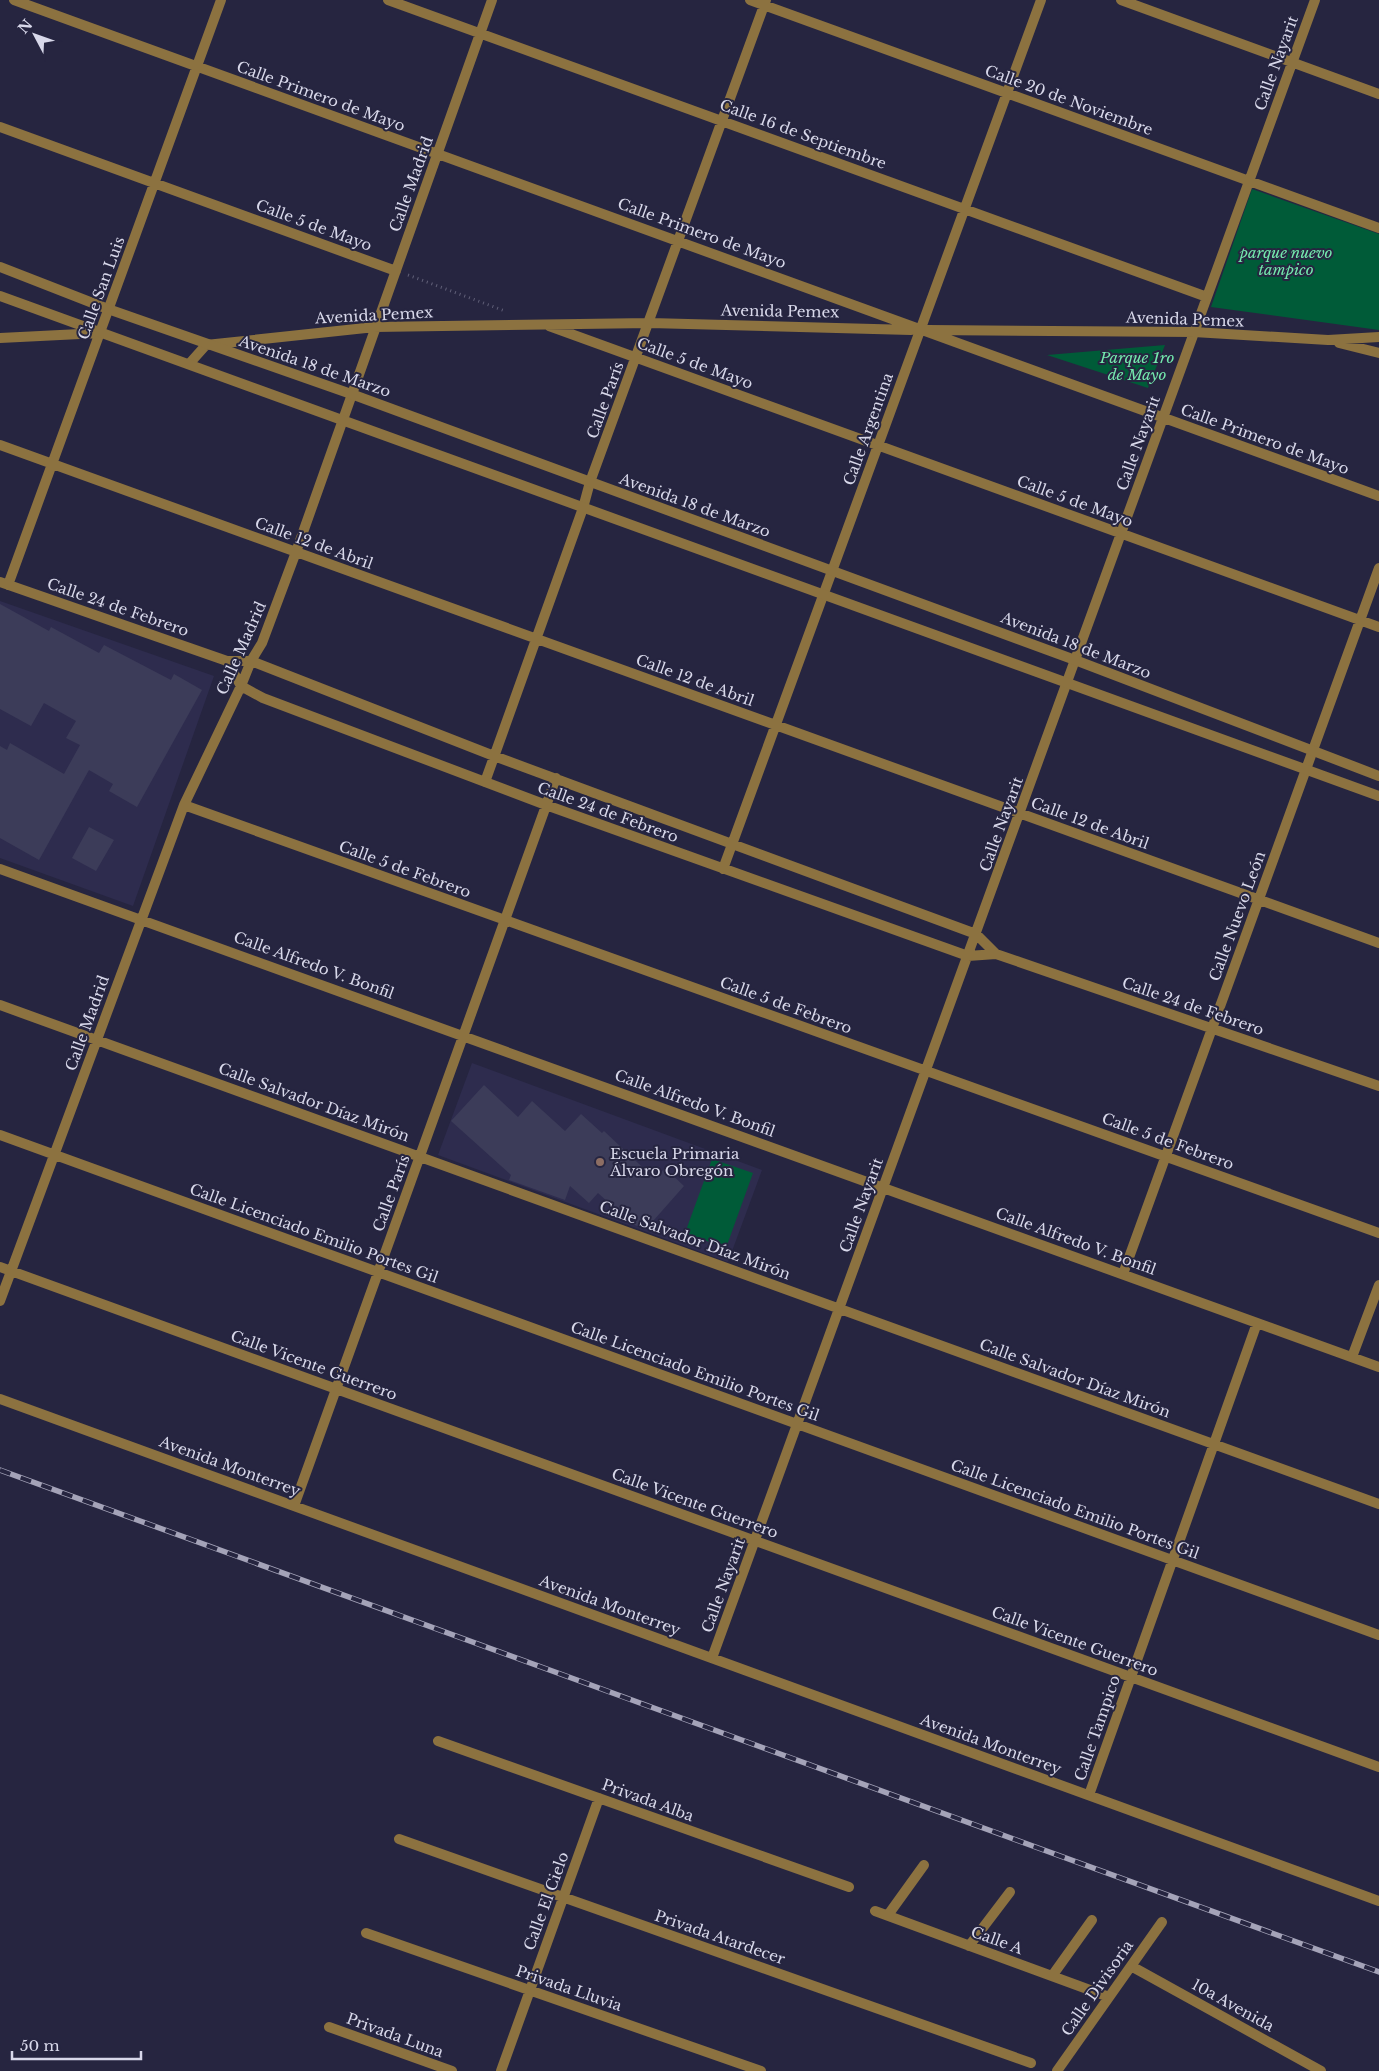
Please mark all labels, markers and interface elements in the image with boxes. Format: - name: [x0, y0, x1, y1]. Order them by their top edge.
- north arrow: [10, 10, 60, 60]
- street label: Calle Nayarit: [1250, 13, 1302, 113]
- text: N: [14, 16, 36, 37]
- street label: Calle Primero de Mayo: [234, 57, 408, 135]
- street label: Calle 20 de Noviembre: [982, 61, 1156, 139]
- street label: Calle 16 de Septiembre: [717, 95, 889, 173]
- street label: Calle Madrid: [385, 134, 437, 234]
- street label: Calle Primero de Mayo: [615, 194, 789, 272]
- street label: Calle 5 de Mayo: [253, 195, 375, 255]
- street label: Calle San Luis: [74, 234, 129, 342]
- park label: parque nuevo tampico: [1238, 243, 1333, 279]
- street label: Avenida Pemex: [720, 300, 839, 322]
- street label: Avenida Pemex: [313, 302, 434, 328]
- street label: Avenida Pemex: [1125, 307, 1244, 331]
- street label: Avenida 18 de Marzo: [236, 331, 394, 401]
- street label: Calle 5 de Mayo: [634, 333, 756, 393]
- park label: Parque 1ro de Mayo: [1099, 348, 1174, 384]
- street label: Calle París: [582, 359, 628, 441]
- street label: Calle Argentina: [839, 369, 897, 488]
- street label: Calle Nayarit: [1112, 393, 1164, 493]
- street label: Calle Primero de Mayo: [1178, 400, 1352, 478]
- street label: Avenida 18 de Marzo: [616, 468, 773, 541]
- street label: Calle 5 de Mayo: [1014, 471, 1136, 531]
- street label: Calle 12 de Abril: [252, 513, 376, 573]
- street label: Calle 24 de Febrero: [45, 574, 192, 640]
- street label: Calle Madrid: [212, 598, 270, 698]
- street label: Avenida 18 de Marzo: [997, 607, 1154, 682]
- street label: Calle 12 de Abril: [633, 650, 757, 710]
- street label: Calle Nayarit: [975, 774, 1027, 874]
- street label: Calle 24 de Febrero: [535, 778, 681, 846]
- street label: Calle 12 de Abril: [1028, 793, 1152, 853]
- street label: Calle 5 de Febrero: [336, 836, 474, 902]
- street label: Calle Nuevo León: [1205, 848, 1269, 984]
- street label: Calle Alfredo V. Bonfil: [231, 927, 397, 1003]
- street label: Calle 5 de Febrero: [717, 972, 855, 1038]
- street label: Calle Madrid: [61, 973, 113, 1073]
- street label: Calle 24 de Febrero: [1120, 973, 1267, 1039]
- street label: Calle Salvador Díaz Mirón: [216, 1059, 412, 1145]
- street label: Calle Alfredo V. Bonfil: [612, 1065, 778, 1141]
- street label: Calle 5 de Febrero: [1099, 1108, 1237, 1174]
- place label: Escuela Primaria Álvaro Obregón: [609, 1144, 740, 1180]
- street label: Calle París: [368, 1152, 414, 1234]
- street label: Calle Nayarit: [835, 1155, 887, 1255]
- marker: Escuela Primaria Álvaro Obregón: [594, 1156, 606, 1168]
- street label: Calle Licenciado Emilio Portes Gil: [187, 1179, 441, 1287]
- street label: Calle Salvador Díaz Mirón: [597, 1197, 793, 1283]
- street label: Calle Alfredo V. Bonfil: [993, 1203, 1159, 1279]
- street label: Calle Licenciado Emilio Portes Gil: [568, 1317, 822, 1425]
- street label: Calle Vicente Guerrero: [228, 1326, 400, 1404]
- street label: Calle Salvador Díaz Mirón: [977, 1335, 1173, 1421]
- street label: Avenida Monterrey: [156, 1431, 303, 1500]
- street label: Calle Licenciado Emilio Portes Gil: [948, 1455, 1202, 1563]
- street label: Calle Vicente Guerrero: [609, 1464, 781, 1542]
- street label: Calle Nayarit: [697, 1535, 749, 1635]
- street label: Avenida Monterrey: [536, 1570, 683, 1639]
- street label: Calle Vicente Guerrero: [989, 1602, 1161, 1680]
- street label: Calle Tampico: [1070, 1672, 1124, 1783]
- street label: Avenida Monterrey: [917, 1709, 1064, 1778]
- street label: Privada Alba: [599, 1775, 697, 1826]
- street label: Calle El Cielo: [519, 1849, 573, 1953]
- street label: Privada Atardecer: [652, 1906, 789, 1969]
- street label: Calle A: [968, 1922, 1026, 1958]
- street label: Calle Divisoria: [1057, 1936, 1138, 2040]
- street label: Privada Lluvia: [514, 1961, 625, 2015]
- street label: 10a Avenida: [1188, 1975, 1278, 2036]
- street label: Privada Luna: [344, 2009, 447, 2062]
- scale bar: [12, 2028, 141, 2060]
- text: 50 m: [20, 2036, 60, 2055]

